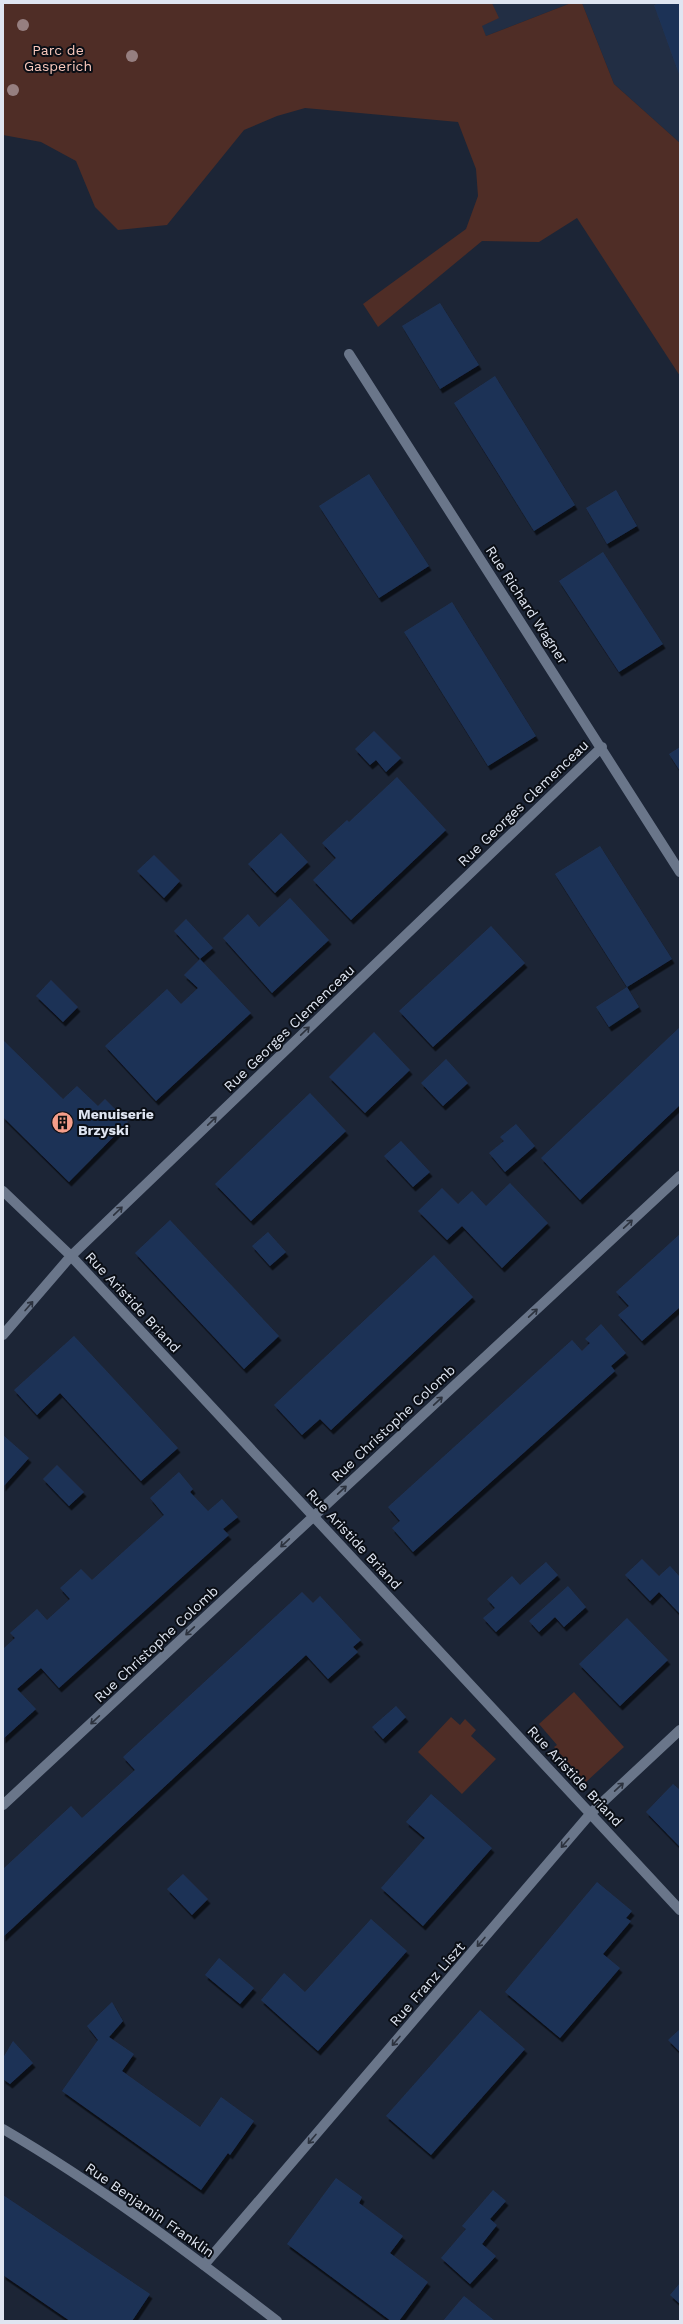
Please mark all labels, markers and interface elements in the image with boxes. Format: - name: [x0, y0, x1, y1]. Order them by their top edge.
- park label: Parc de Gasperich: [24, 42, 92, 74]
- street label: Rue Richard Wagner: [483, 543, 571, 667]
- street label: Rue Georges Clemenceau: [455, 737, 591, 869]
- street label: Rue Georges Clemenceau: [221, 962, 357, 1094]
- one-way arrow: [300, 1027, 311, 1036]
- place label: Menuiserie Brzyski: [78, 1106, 154, 1138]
- building icon: Menuiserie Brzyski: [49, 1109, 75, 1135]
- one-way arrow: [207, 1117, 217, 1126]
- one-way arrow: [113, 1207, 123, 1216]
- one-way arrow: [623, 1220, 633, 1229]
- street label: Rue Aristide Briand: [82, 1249, 184, 1355]
- one-way arrow: [24, 1300, 33, 1311]
- one-way arrow: [528, 1308, 538, 1318]
- street label: Rue Christophe Colomb: [328, 1362, 458, 1484]
- one-way arrow: [432, 1397, 443, 1406]
- one-way arrow: [337, 1485, 347, 1495]
- street label: Rue Aristide Briand: [303, 1486, 405, 1592]
- one-way arrow: [280, 1538, 290, 1548]
- street label: Rue Christophe Colomb: [91, 1583, 221, 1705]
- one-way arrow: [185, 1627, 195, 1636]
- one-way arrow: [90, 1715, 100, 1724]
- street label: Rue Aristide Briand: [524, 1723, 626, 1829]
- one-way arrow: [614, 1782, 624, 1792]
- one-way arrow: [561, 1838, 570, 1848]
- one-way arrow: [476, 1937, 485, 1947]
- street label: Rue Franz Liszt: [386, 1939, 468, 2029]
- one-way arrow: [392, 2035, 401, 2046]
- one-way arrow: [307, 2134, 316, 2145]
- street label: Rue Benjamin Franklin: [83, 2159, 217, 2261]

